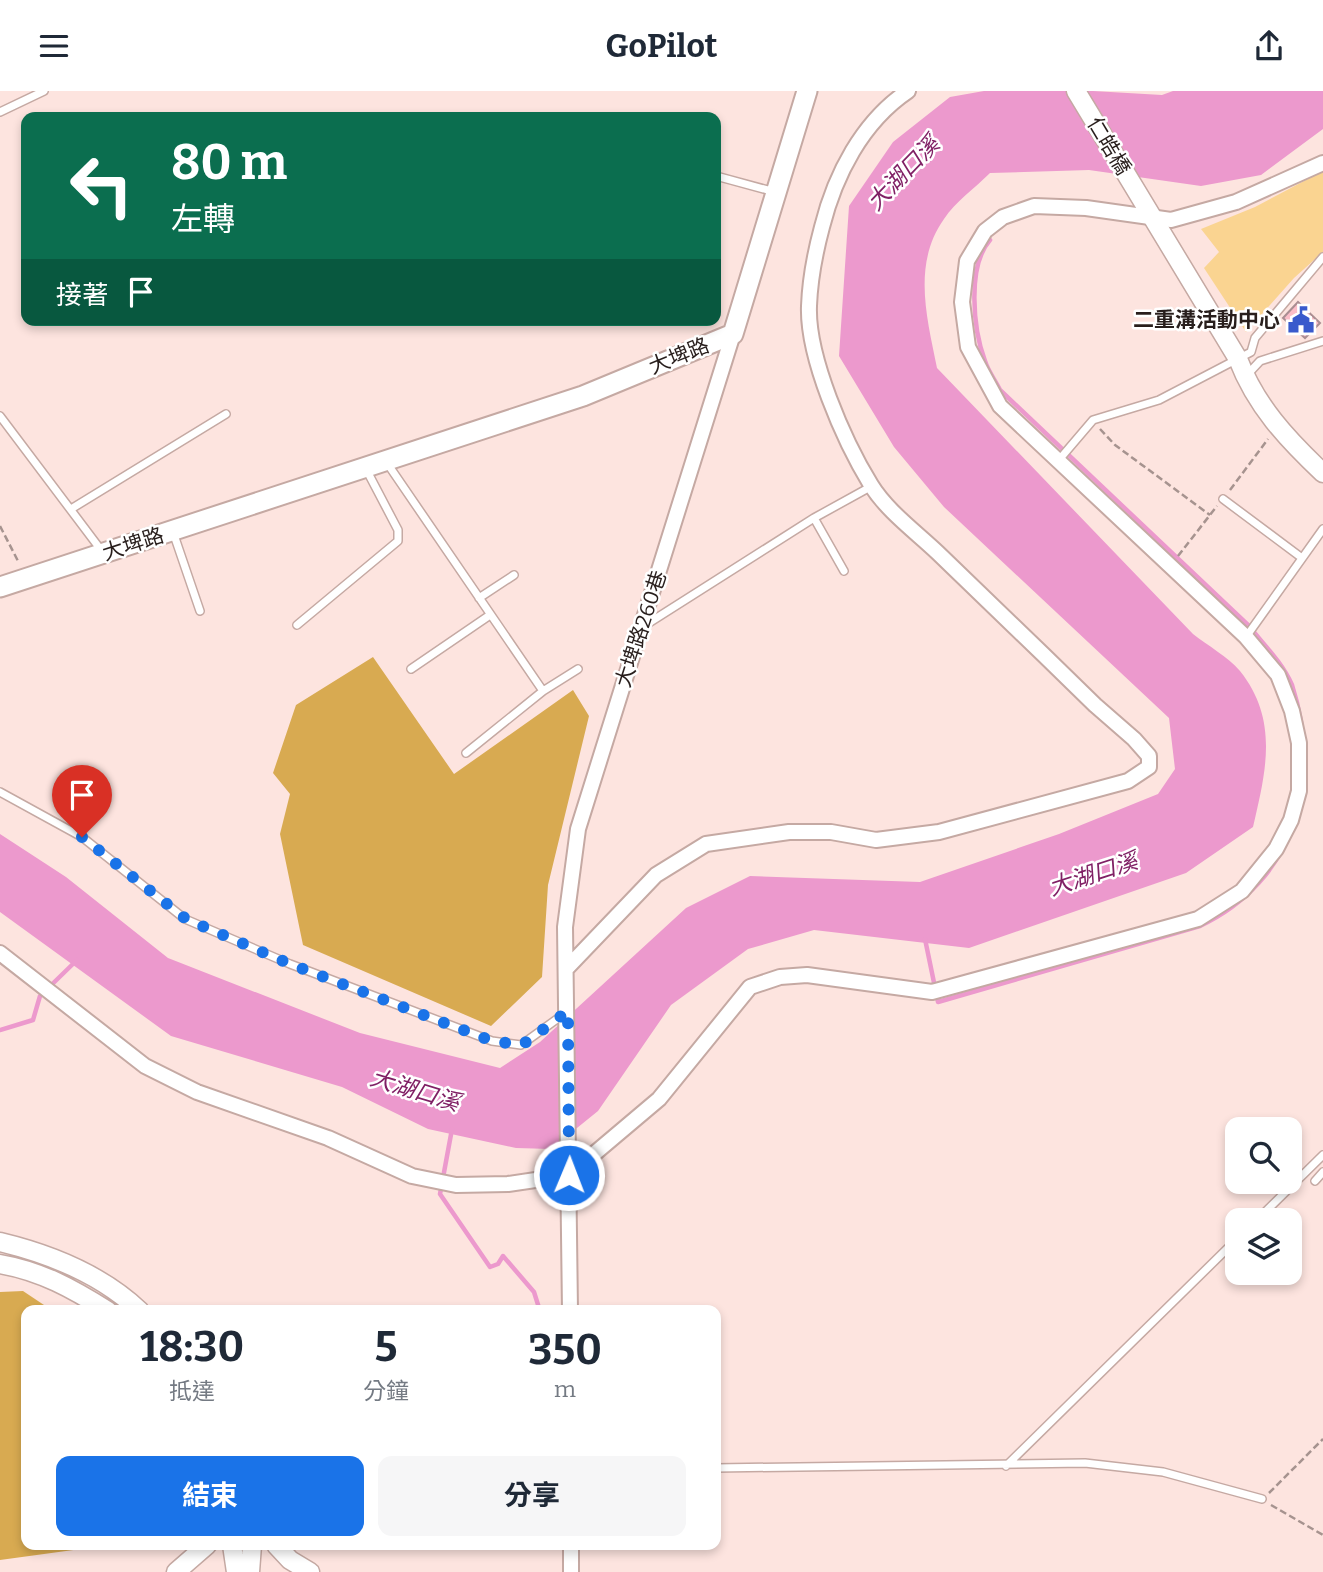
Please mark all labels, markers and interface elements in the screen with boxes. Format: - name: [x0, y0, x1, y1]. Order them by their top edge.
- icon: menu: [35, 27, 73, 65]
- text: GoPilot: [605, 27, 718, 65]
- icon: share: [1250, 27, 1288, 65]
- street label: 仁皓橋: [1082, 112, 1136, 180]
- water label: 大湖口溪: [861, 128, 947, 216]
- text: 80 m: [171, 133, 287, 192]
- icon: left: [56, 140, 147, 231]
- text: 左轉: [171, 200, 235, 238]
- icon: arrive: [122, 273, 160, 311]
- text: 接著: [56, 280, 108, 311]
- public building icon: 二重溝活動中心: [1286, 305, 1316, 335]
- place label: 二重溝活動中心: [1133, 307, 1280, 333]
- street label: 大埤路: [645, 332, 713, 380]
- street label: 大埤路: [99, 522, 167, 566]
- street label: 大埤路260巷: [610, 567, 672, 691]
- pin: [52, 765, 112, 837]
- icon: arrive: [63, 776, 101, 814]
- water label: 大湖口溪: [1045, 846, 1144, 902]
- water label: 大湖口溪: [367, 1063, 466, 1118]
- map controls: [1225, 1117, 1302, 1285]
- button: search: [1225, 1117, 1302, 1194]
- position arrow: [532, 1138, 606, 1212]
- button: layers: [1225, 1208, 1302, 1285]
- text: 18:30: [140, 1322, 244, 1372]
- text: 5: [375, 1322, 398, 1372]
- text: 350: [528, 1325, 602, 1375]
- text: m: [554, 1375, 576, 1403]
- text: 抵達: [169, 1377, 215, 1405]
- text: 分鐘: [363, 1377, 409, 1405]
- button: 結束: [56, 1456, 364, 1536]
- button: 分享: [378, 1456, 686, 1536]

